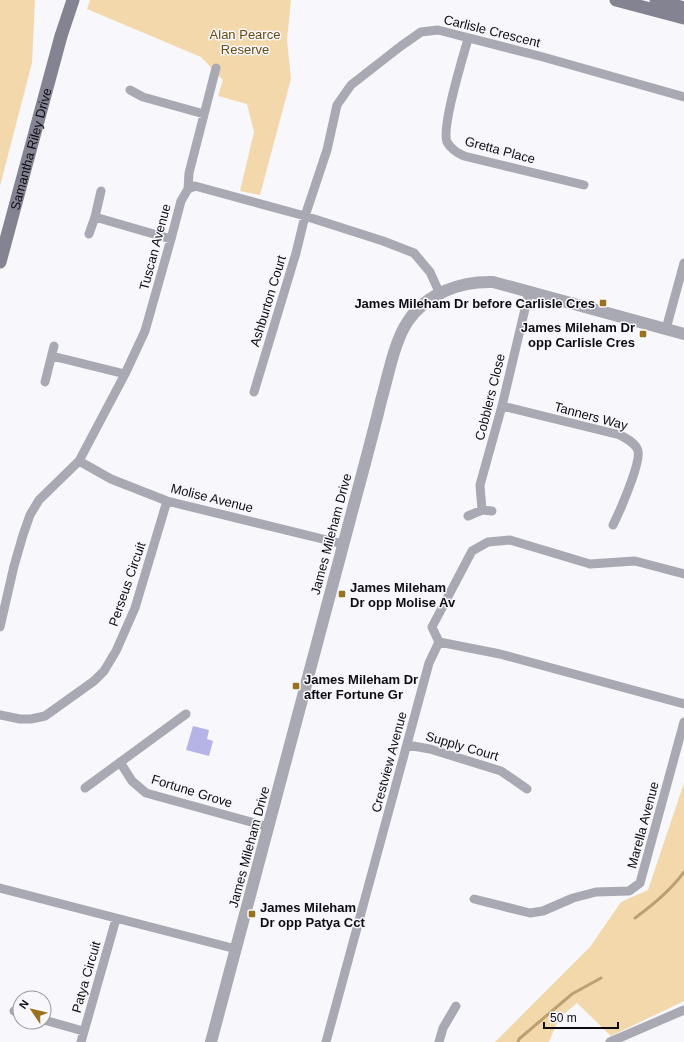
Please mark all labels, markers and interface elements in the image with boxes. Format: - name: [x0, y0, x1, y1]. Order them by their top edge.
- street label: Carlisle Crescent: [442, 12, 542, 50]
- park label: Alan Pearce Reserve: [210, 27, 280, 57]
- street label: Samantha Riley Drive: [7, 86, 54, 212]
- street label: Gretta Place: [463, 133, 537, 167]
- street label: Tuscan Avenue: [136, 202, 174, 292]
- street label: Ashburton Court: [247, 253, 289, 348]
- place label: James Mileham Dr before Carlisle Cres: [354, 296, 595, 311]
- marker: James Mileham Dr before Carlisle Cres: [598, 298, 608, 308]
- place label: James Mileham Dr opp Carlisle Cres: [521, 320, 635, 350]
- marker: James Mileham Dr opp Carlisle Cres: [638, 329, 648, 339]
- street label: Cobblers Close: [472, 352, 508, 442]
- street label: Tanners Way: [553, 399, 630, 433]
- street label: James Mileham Drive: [308, 472, 354, 596]
- street label: Molise Avenue: [169, 481, 255, 515]
- street label: Perseus Circuit: [106, 540, 149, 628]
- place label: James Mileham Dr opp Molise Av: [350, 580, 456, 610]
- marker: James Mileham Dr opp Molise Av: [337, 589, 347, 599]
- place label: James Mileham Dr after Fortune Gr: [304, 672, 418, 702]
- marker: James Mileham Dr after Fortune Gr: [291, 681, 301, 691]
- street label: Crestview Avenue: [368, 710, 410, 814]
- street label: Supply Court: [424, 728, 501, 764]
- street label: Fortune Grove: [150, 772, 234, 810]
- street label: Marella Avenue: [624, 780, 662, 870]
- street label: James Mileham Drive: [226, 785, 272, 909]
- place label: James Mileham Dr opp Patya Cct: [260, 900, 365, 930]
- marker: James Mileham Dr opp Patya Cct: [247, 909, 257, 919]
- street label: Patya Circuit: [69, 939, 103, 1014]
- north arrow: [12, 990, 52, 1030]
- text: N: [17, 998, 31, 1011]
- scale bar: [544, 1004, 618, 1030]
- text: 50 m: [550, 1011, 577, 1025]

